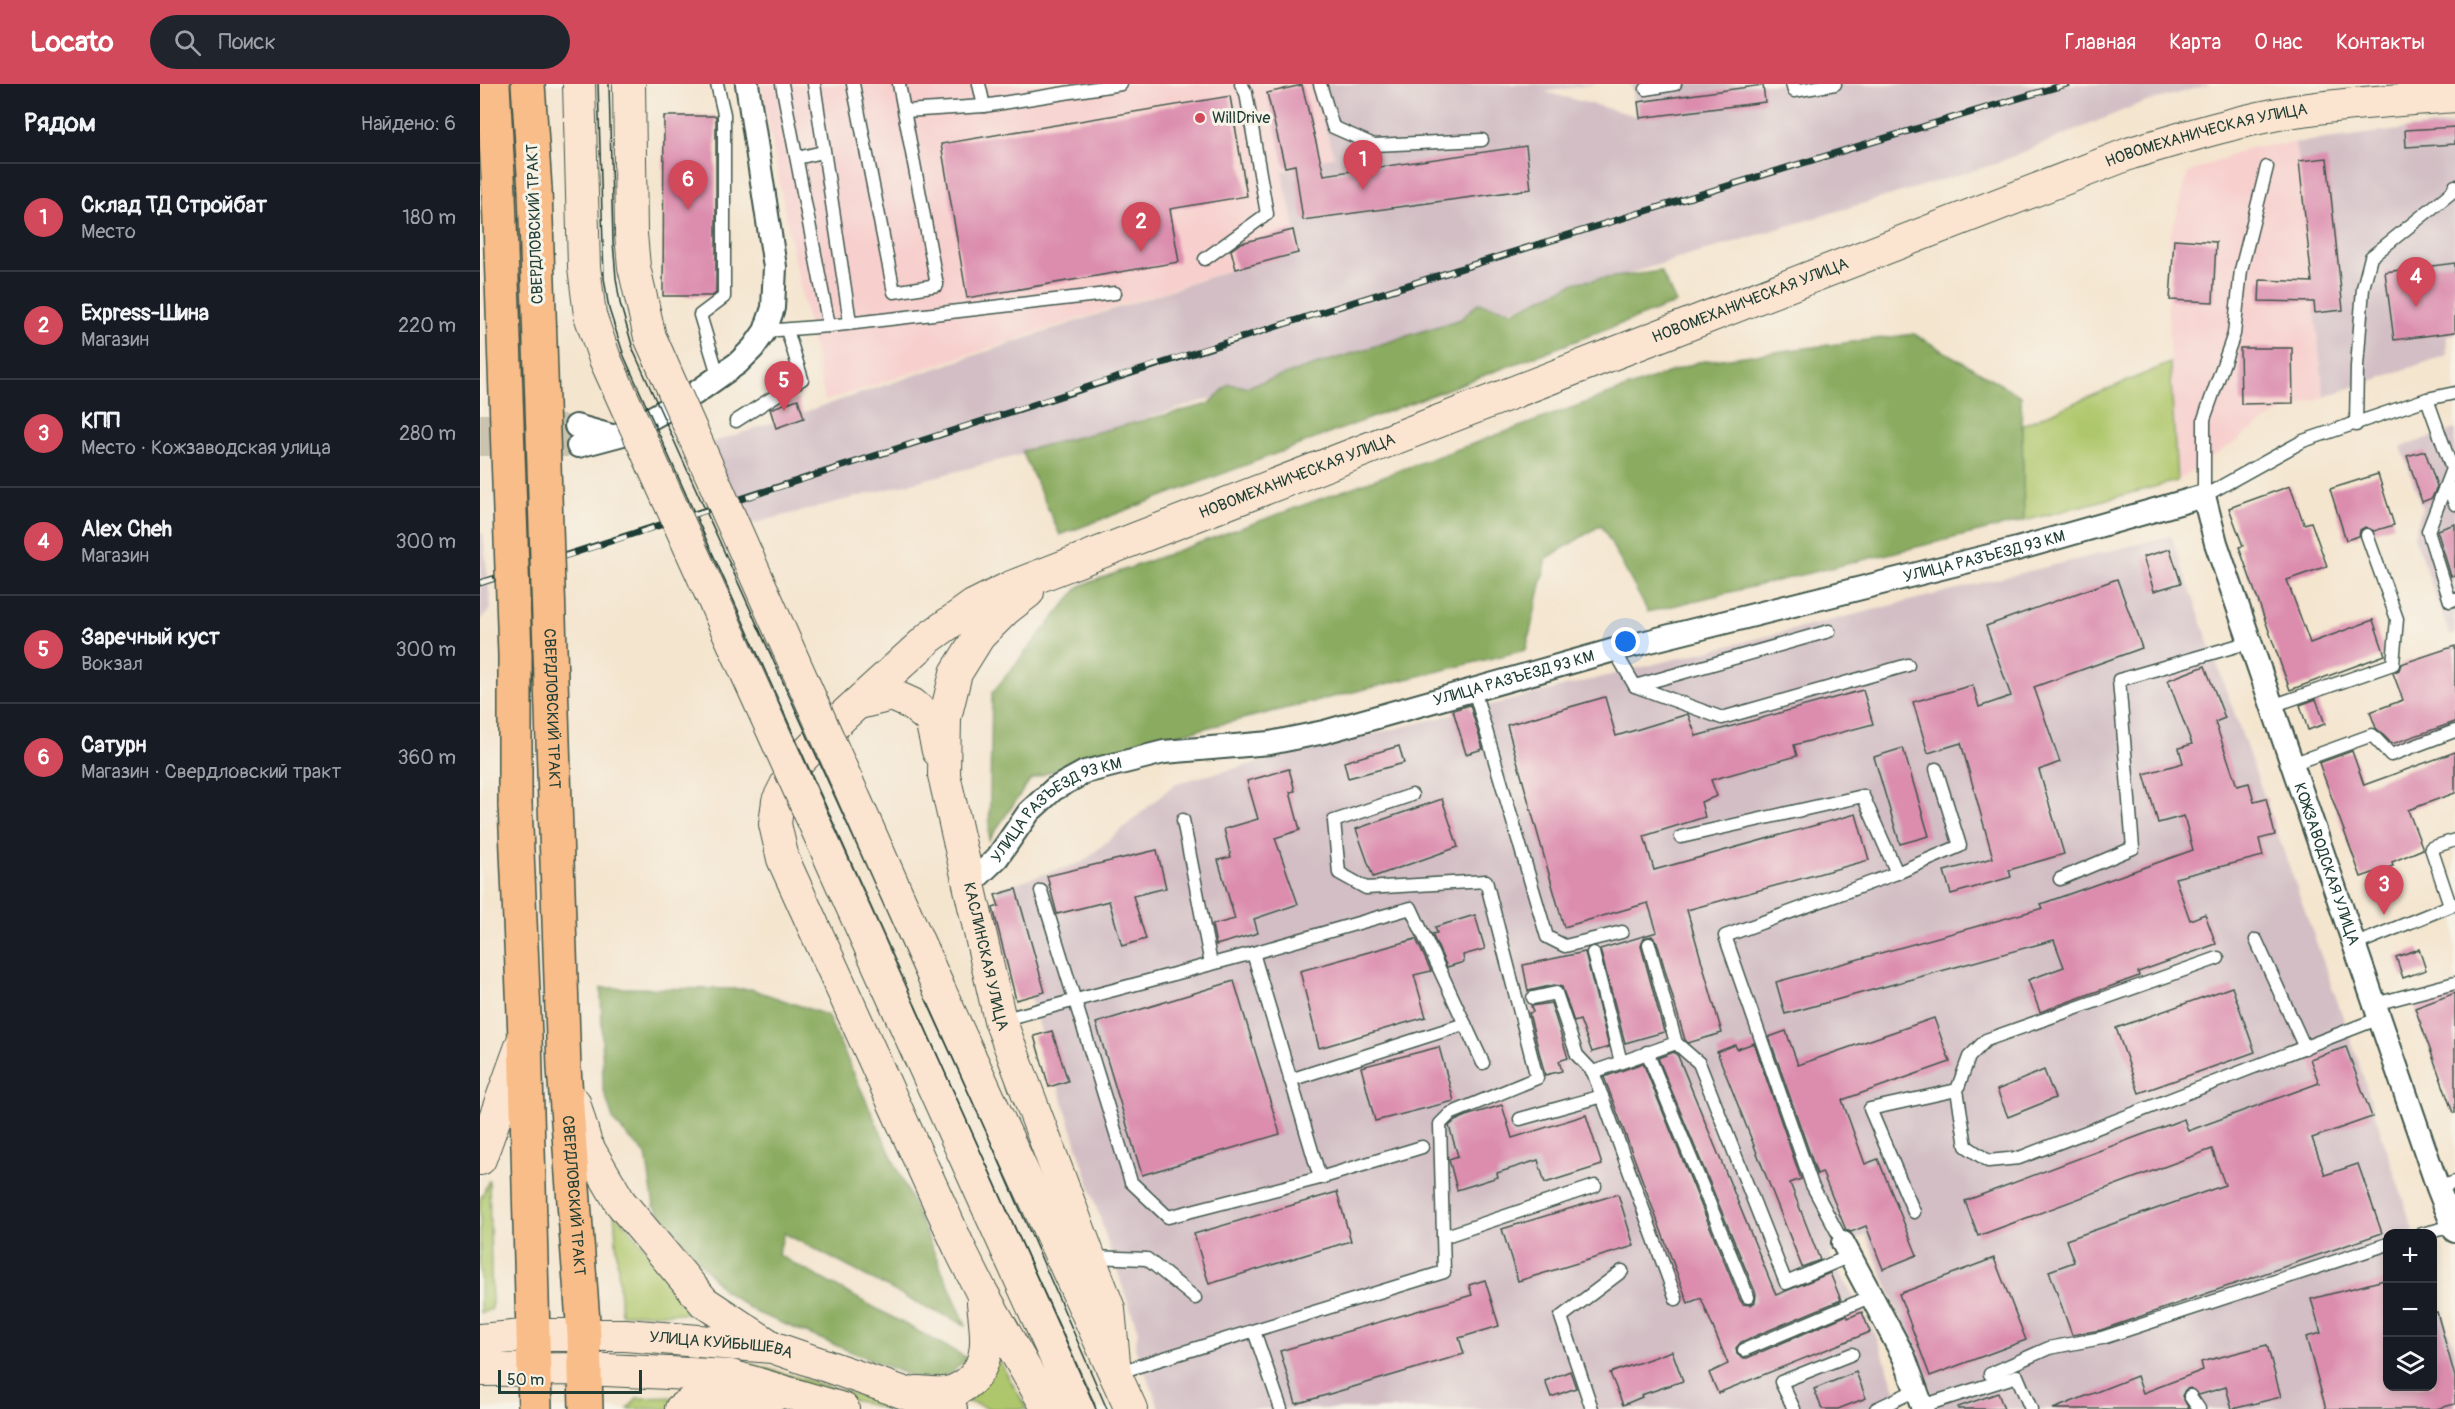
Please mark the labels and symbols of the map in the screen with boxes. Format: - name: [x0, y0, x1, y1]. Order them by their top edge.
- street label: НОВОМЕХАНИЧЕСКАЯ УЛИЦА: [2102, 99, 2309, 172]
- place label: WillDrive: [1212, 108, 1270, 128]
- marker: WillDrive: [1193, 111, 1207, 125]
- pin: 1: [1344, 141, 1382, 190]
- street label: СВЕРДЛОВСКИЙ ТРАКТ: [522, 143, 548, 305]
- pin: 6: [668, 160, 708, 210]
- pin: 2: [1122, 202, 1160, 252]
- street label: НОВОМЕХАНИЧЕСКАЯ УЛИЦА: [1649, 254, 1851, 348]
- pin: 4: [2396, 258, 2436, 307]
- pin: 5: [764, 362, 804, 411]
- street label: НОВОМЕХАНИЧЕСКАЯ УЛИЦА: [1196, 429, 1398, 523]
- street label: УЛИЦА РАЗЪЕЗД 93 КМ: [1901, 526, 2068, 587]
- your location: [1611, 627, 1640, 656]
- street label: СВЕРДЛОВСКИЙ ТРАКТ: [539, 628, 565, 790]
- street label: УЛИЦА РАЗЪЕЗД 93 КМ: [1431, 646, 1597, 711]
- street label: УЛИЦА РАЗЪЕЗД 93 КМ: [987, 753, 1124, 867]
- street label: КОЖЗАВОДСКАЯ УЛИЦА: [2289, 780, 2364, 948]
- pin: 3: [2364, 866, 2404, 915]
- street label: КАСЛИНСКАЯ УЛИЦА: [959, 880, 1013, 1033]
- street label: СВЕРДЛОВСКИЙ ТРАКТ: [558, 1115, 590, 1277]
- street label: УЛИЦА КУЙБЫШЕВА: [649, 1327, 796, 1363]
- scale bar: [498, 1367, 642, 1394]

